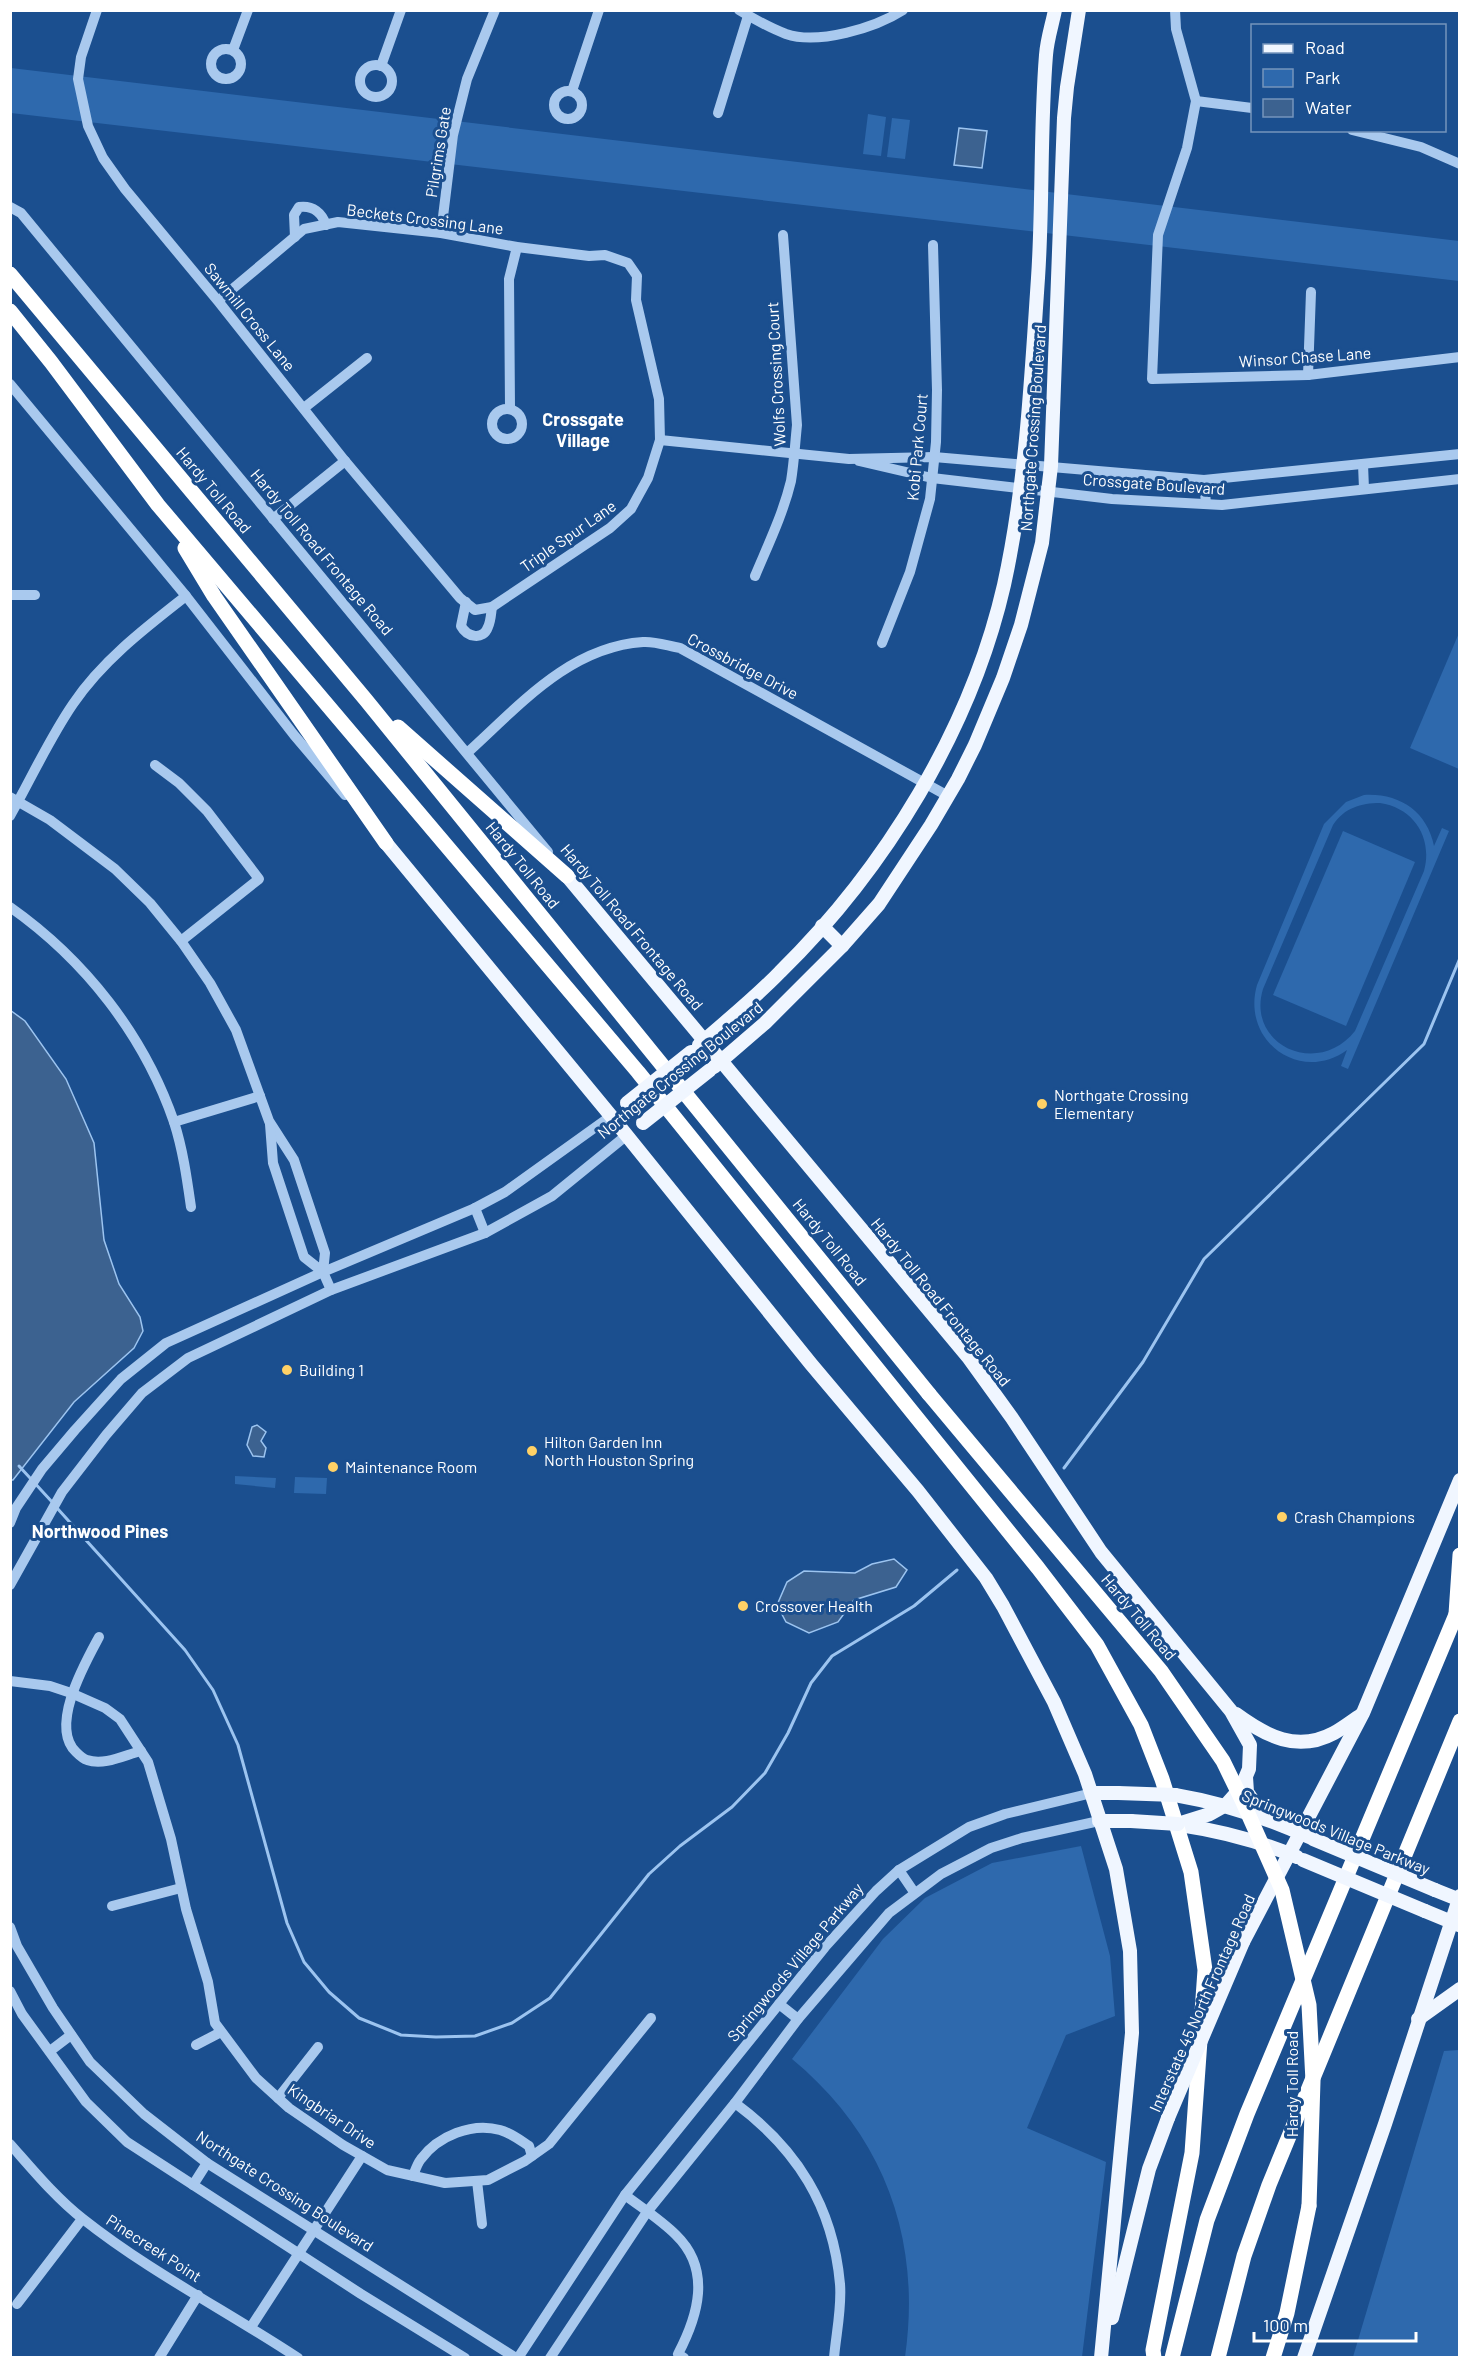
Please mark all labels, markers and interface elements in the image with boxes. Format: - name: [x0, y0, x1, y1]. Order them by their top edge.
- legend: [1251, 24, 1446, 132]
- text: Road: [1305, 36, 1345, 58]
- text: Park: [1305, 66, 1340, 88]
- text: Water: [1305, 96, 1352, 118]
- street label: Pilgrims Gate: [421, 105, 454, 199]
- street label: Beckets Crossing Lane: [346, 199, 505, 238]
- street label: Sawmill Cross Lane: [201, 259, 300, 375]
- street label: Wolfs Crossing Court: [762, 301, 789, 447]
- street label: Northgate Crossing Boulevard: [1016, 324, 1049, 532]
- street label: Winsor Chase Lane: [1238, 342, 1372, 371]
- street label: Kobi Park Court: [902, 392, 931, 501]
- district label: Crossgate Village: [542, 408, 624, 451]
- street label: Hardy Toll Road: [173, 443, 256, 537]
- street label: Hardy Toll Road Frontage Road: [247, 465, 398, 639]
- street label: Crossgate Boulevard: [1082, 469, 1226, 498]
- street label: Triple Spur Lane: [516, 496, 619, 576]
- street label: Crossbridge Drive: [685, 628, 802, 703]
- street label: Hardy Toll Road: [483, 817, 564, 912]
- street label: Hardy Toll Road Frontage Road: [557, 840, 708, 1014]
- street label: Northgate Crossing Boulevard: [593, 997, 766, 1142]
- place label: Northgate Crossing Elementary: [1054, 1085, 1189, 1122]
- marker: Northgate Crossing Elementary: [1035, 1097, 1049, 1111]
- street label: Hardy Toll Road: [790, 1194, 871, 1289]
- street label: Hardy Toll Road Frontage Road: [868, 1214, 1015, 1390]
- place label: Building 1: [299, 1360, 364, 1379]
- marker: Building 1: [280, 1363, 294, 1377]
- place label: Hilton Garden Inn North Houston Spring: [544, 1432, 694, 1469]
- marker: Hilton Garden Inn North Houston Spring: [525, 1444, 539, 1458]
- place label: Maintenance Room: [345, 1457, 477, 1476]
- marker: Maintenance Room: [326, 1460, 340, 1474]
- place label: Crash Champions: [1294, 1507, 1415, 1526]
- marker: Crash Champions: [1275, 1510, 1289, 1524]
- district label: Northwood Pines: [32, 1520, 168, 1542]
- street label: Hardy Toll Road: [1098, 1570, 1181, 1664]
- place label: Crossover Health: [755, 1596, 873, 1615]
- marker: Crossover Health: [736, 1599, 750, 1613]
- street label: Springwoods Village Parkway: [1239, 1785, 1434, 1878]
- street label: Springwoods Village Parkway: [723, 1878, 867, 2045]
- street label: Interstate 45 North Frontage Road: [1145, 1891, 1258, 2115]
- street label: Hardy Toll Road: [1282, 2031, 1301, 2137]
- street label: Kingbriar Drive: [284, 2079, 380, 2152]
- street label: Northgate Crossing Boulevard: [193, 2126, 377, 2255]
- street label: Pinecreek Point: [103, 2210, 205, 2285]
- scale bar: [1254, 2305, 1416, 2343]
- text: 100 m: [1263, 2314, 1308, 2336]

